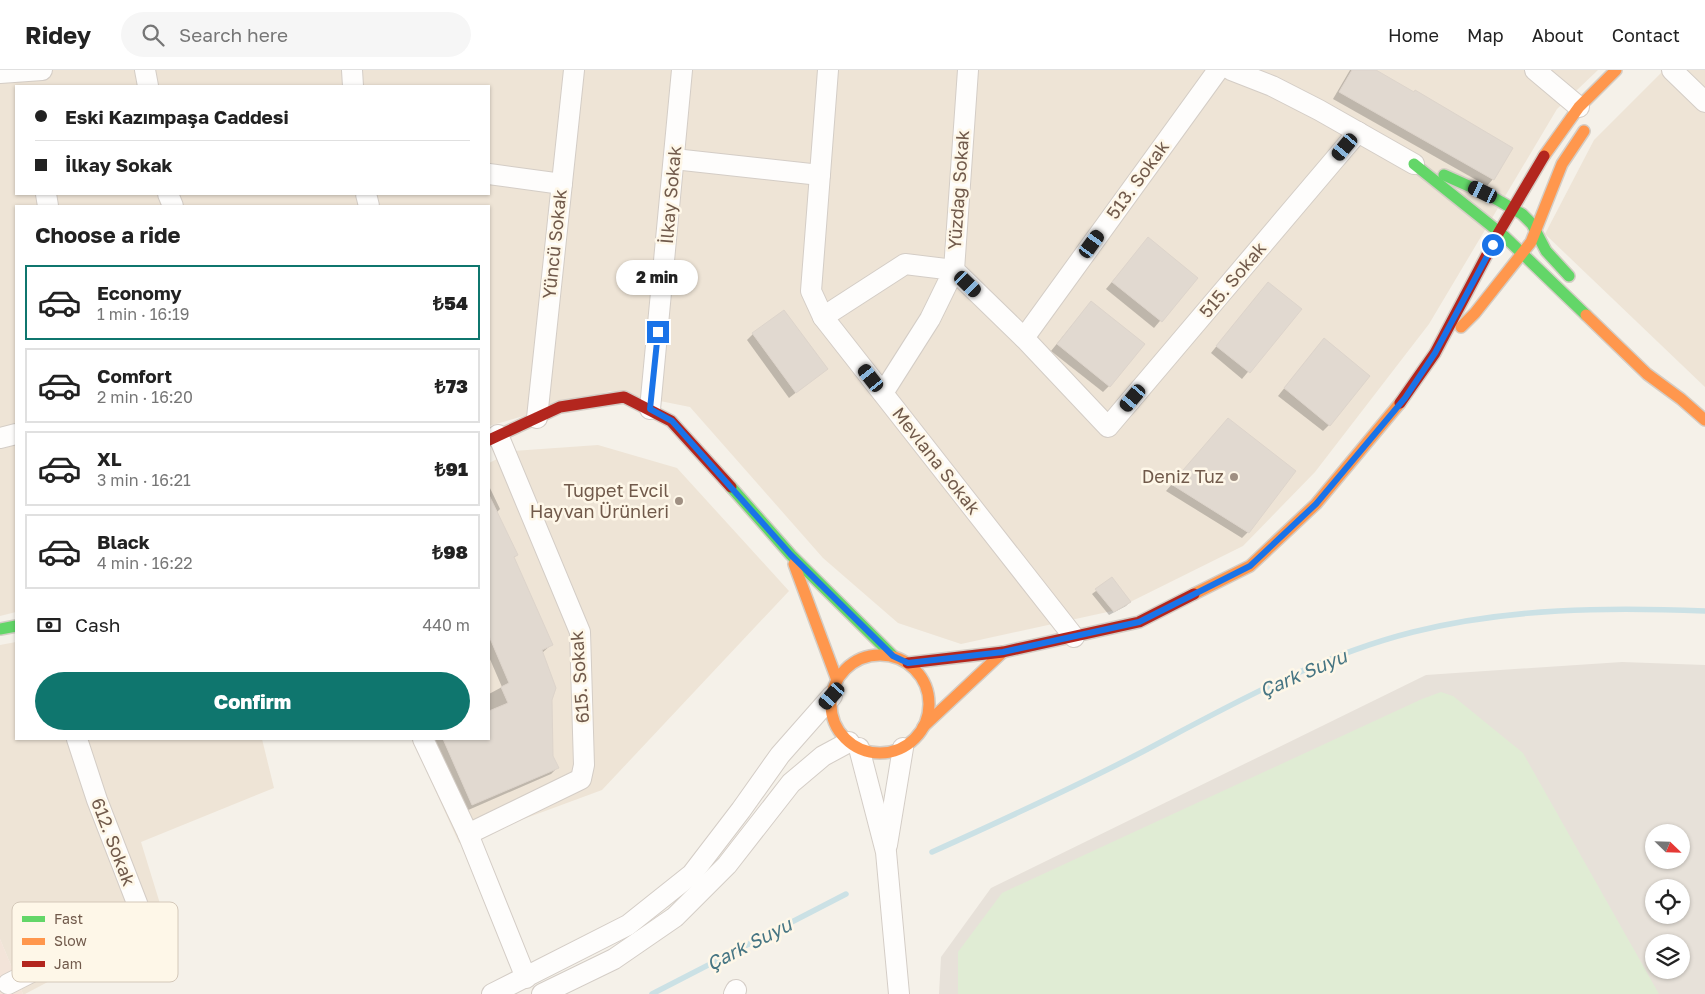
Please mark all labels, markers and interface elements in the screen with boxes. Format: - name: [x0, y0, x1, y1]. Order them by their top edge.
- search box: [121, 12, 471, 57]
- text: Ridey: [25, 20, 91, 49]
- icon: search: [139, 21, 167, 49]
- text: Search here: [179, 23, 288, 46]
- text: Home: [1388, 24, 1439, 46]
- text: Map: [1467, 24, 1504, 46]
- text: About: [1532, 24, 1584, 46]
- text: Contact: [1612, 24, 1680, 46]
- text: Eski Kazımpaşa Caddesi: [65, 105, 289, 128]
- street label: Yüzdağ Sokak: [943, 129, 973, 251]
- car: [1329, 131, 1360, 163]
- street label: 513. Sokak: [1101, 136, 1173, 223]
- street label: İlkay Sokak: [655, 145, 685, 245]
- text: İlkay Sokak: [65, 153, 173, 176]
- car: [1466, 179, 1499, 205]
- street label: Yüncü Sokak: [537, 188, 571, 300]
- text: Choose a ride: [35, 221, 181, 248]
- car: [1077, 227, 1106, 261]
- route start: [1482, 234, 1504, 256]
- street label: 515. Sokak: [1194, 237, 1270, 322]
- callout: 2 min: [617, 260, 699, 294]
- text: 2 min: [636, 267, 678, 287]
- car: [951, 268, 984, 300]
- icon: car: [37, 280, 82, 325]
- text: Economy: [97, 281, 182, 304]
- text: ₺54: [433, 291, 468, 314]
- text: 1 min · 16:19: [97, 304, 190, 324]
- route end: [647, 321, 669, 343]
- car: [855, 362, 886, 394]
- icon: car: [37, 363, 82, 408]
- text: Comfort: [97, 364, 172, 387]
- text: ₺73: [435, 374, 468, 397]
- car: [1117, 382, 1148, 414]
- text: 2 min · 16:20: [97, 387, 193, 407]
- street label: Mevlana Sokak: [888, 402, 985, 518]
- icon: car: [37, 446, 82, 491]
- text: XL: [97, 447, 122, 470]
- text: ₺91: [435, 457, 468, 480]
- place label: Deniz Tuz: [1142, 465, 1224, 487]
- text: 3 min · 16:21: [97, 470, 191, 490]
- marker: Deniz Tuz: [1228, 471, 1240, 483]
- place label: Tuğpet Evcil Hayvan Ürünleri: [530, 479, 669, 522]
- marker: Tuğpet Evcil Hayvan Ürünleri: [673, 495, 685, 507]
- icon: car: [37, 529, 82, 574]
- text: Black: [97, 530, 150, 553]
- text: ₺98: [432, 540, 468, 563]
- text: 4 min · 16:22: [97, 553, 193, 573]
- icon: cash: [35, 611, 63, 639]
- text: Cash: [75, 613, 120, 636]
- text: 440 m: [422, 615, 470, 635]
- street label: 615. Sokak: [565, 630, 593, 724]
- water label: Çark Suyu: [1256, 643, 1351, 701]
- button: Confirm: [35, 672, 470, 730]
- car: [816, 680, 847, 712]
- street label: 612. Sokak: [87, 794, 141, 889]
- north arrow: [1645, 824, 1690, 869]
- map controls: [1645, 824, 1690, 979]
- button: locate: [1645, 879, 1690, 924]
- legend: [12, 902, 178, 982]
- text: Fast: [54, 910, 83, 927]
- water label: Çark Suyu: [702, 912, 796, 975]
- text: Slow: [54, 932, 87, 949]
- button: layers: [1645, 934, 1690, 979]
- text: Jam: [54, 955, 82, 972]

